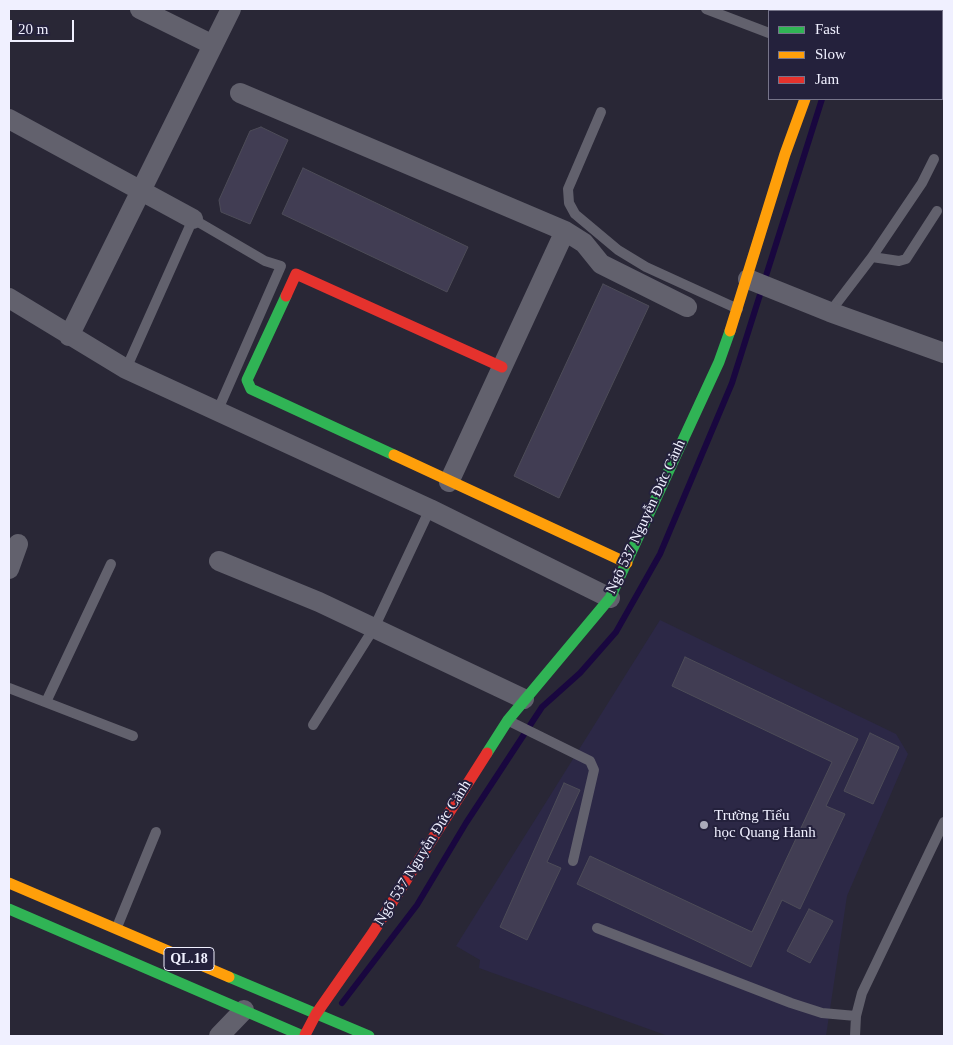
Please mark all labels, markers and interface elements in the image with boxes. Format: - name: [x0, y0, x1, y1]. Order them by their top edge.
- scale bar: [12, 10, 76, 42]
- legend: [768, 10, 943, 100]
- text: 20 m: [18, 21, 48, 37]
- text: Fast: [815, 21, 840, 37]
- text: Slow: [815, 46, 846, 62]
- text: Jam: [815, 71, 839, 87]
- street label: Ngõ 537 Nguyễn Đức Cảnh: [602, 437, 690, 597]
- street label: Ngõ 537 Nguyễn Đức Cảnh: [371, 777, 475, 929]
- place label: Trường Tiểu học Quang Hanh: [714, 807, 816, 842]
- marker: Trường Tiểu học Quang Hanh: [698, 819, 710, 831]
- road number: QL.18: [164, 948, 214, 971]

